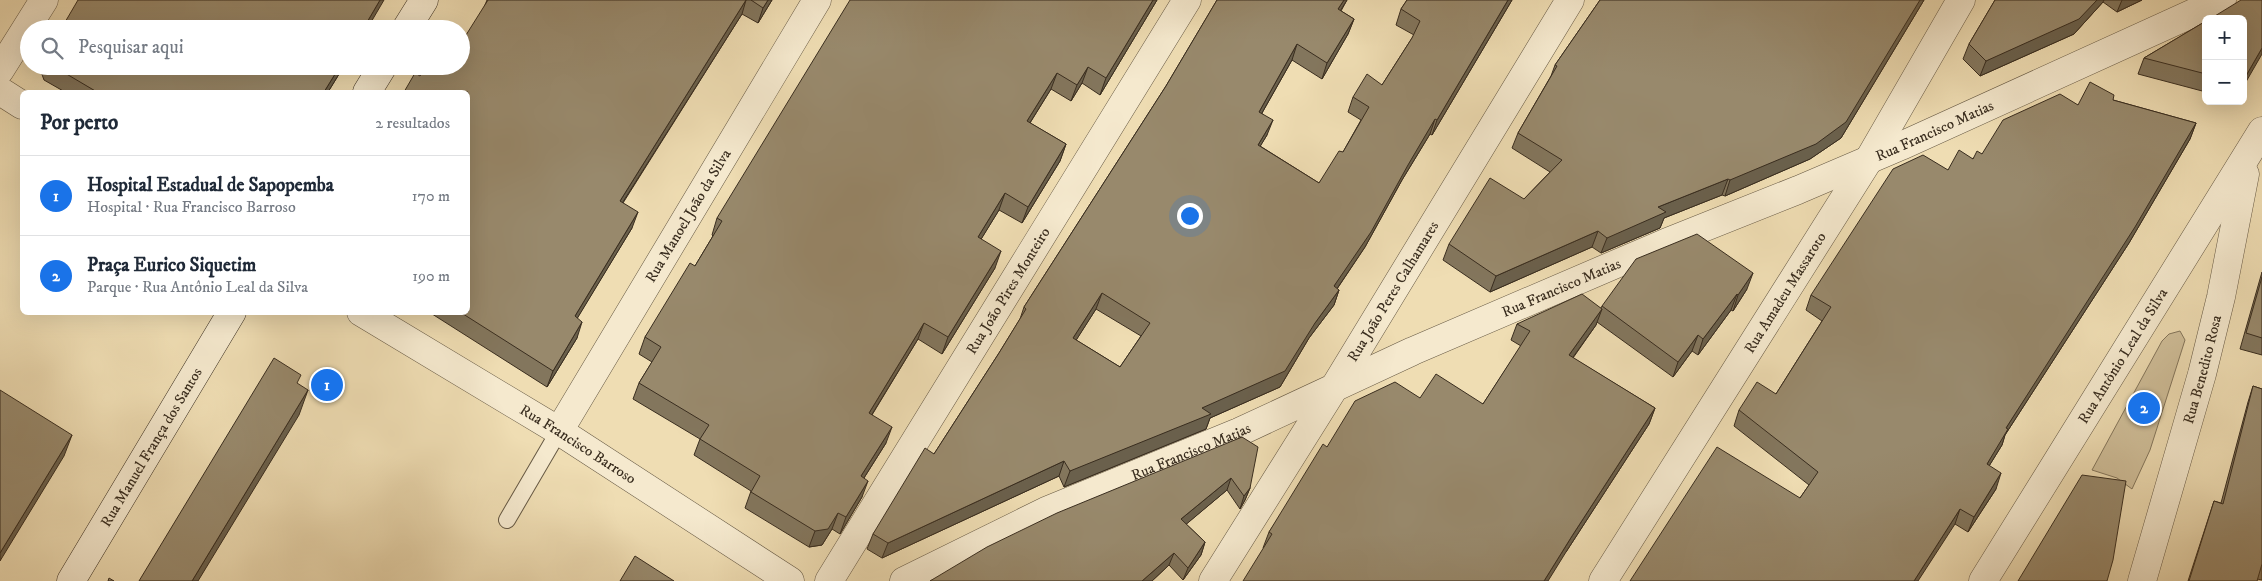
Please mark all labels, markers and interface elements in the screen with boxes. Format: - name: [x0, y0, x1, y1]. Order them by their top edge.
- map controls: [2202, 15, 2247, 105]
- button: +: [2202, 15, 2247, 60]
- search box: [20, 20, 470, 75]
- icon: search: [38, 34, 66, 62]
- text: Pesquisar aqui: [78, 36, 184, 59]
- button: −: [2202, 60, 2247, 105]
- street label: Rua Francisco Matias: [1873, 96, 1997, 165]
- text: Por perto: [40, 110, 118, 136]
- text: 2 resultados: [375, 113, 450, 133]
- street label: Rua Manoel João da Silva: [641, 145, 735, 286]
- text: Hospital Estadual de Sapopemba: [87, 174, 334, 197]
- text: 1: [53, 186, 59, 206]
- text: 170 m: [412, 186, 450, 206]
- text: Hospital · Rua Francisco Barroso: [87, 197, 296, 217]
- your location: [1177, 203, 1203, 229]
- street label: Rua João Peres Calhamares: [1343, 218, 1443, 365]
- street label: Rua João Pires Monteiro: [962, 224, 1054, 358]
- street label: Rua Amadeu Massaroto: [1740, 228, 1830, 357]
- text: Praça Eurico Siquetim: [87, 254, 256, 277]
- street label: Rua Francisco Matias: [1499, 254, 1624, 321]
- text: 2: [52, 266, 60, 286]
- text: 190 m: [412, 266, 450, 286]
- text: Parque · Rua Antônio Leal da Silva: [87, 277, 308, 297]
- street label: Rua Antônio Leal da Silva: [2074, 284, 2172, 427]
- street label: Rua Benedito Rosa: [2179, 312, 2226, 426]
- street label: Rua Manuel França dos Santos: [96, 364, 206, 530]
- pin: 1: [311, 366, 343, 404]
- pin: 2: [2128, 389, 2160, 427]
- street label: Rua Francisco Barroso: [516, 400, 640, 488]
- street label: Rua Francisco Matias: [1128, 418, 1254, 485]

